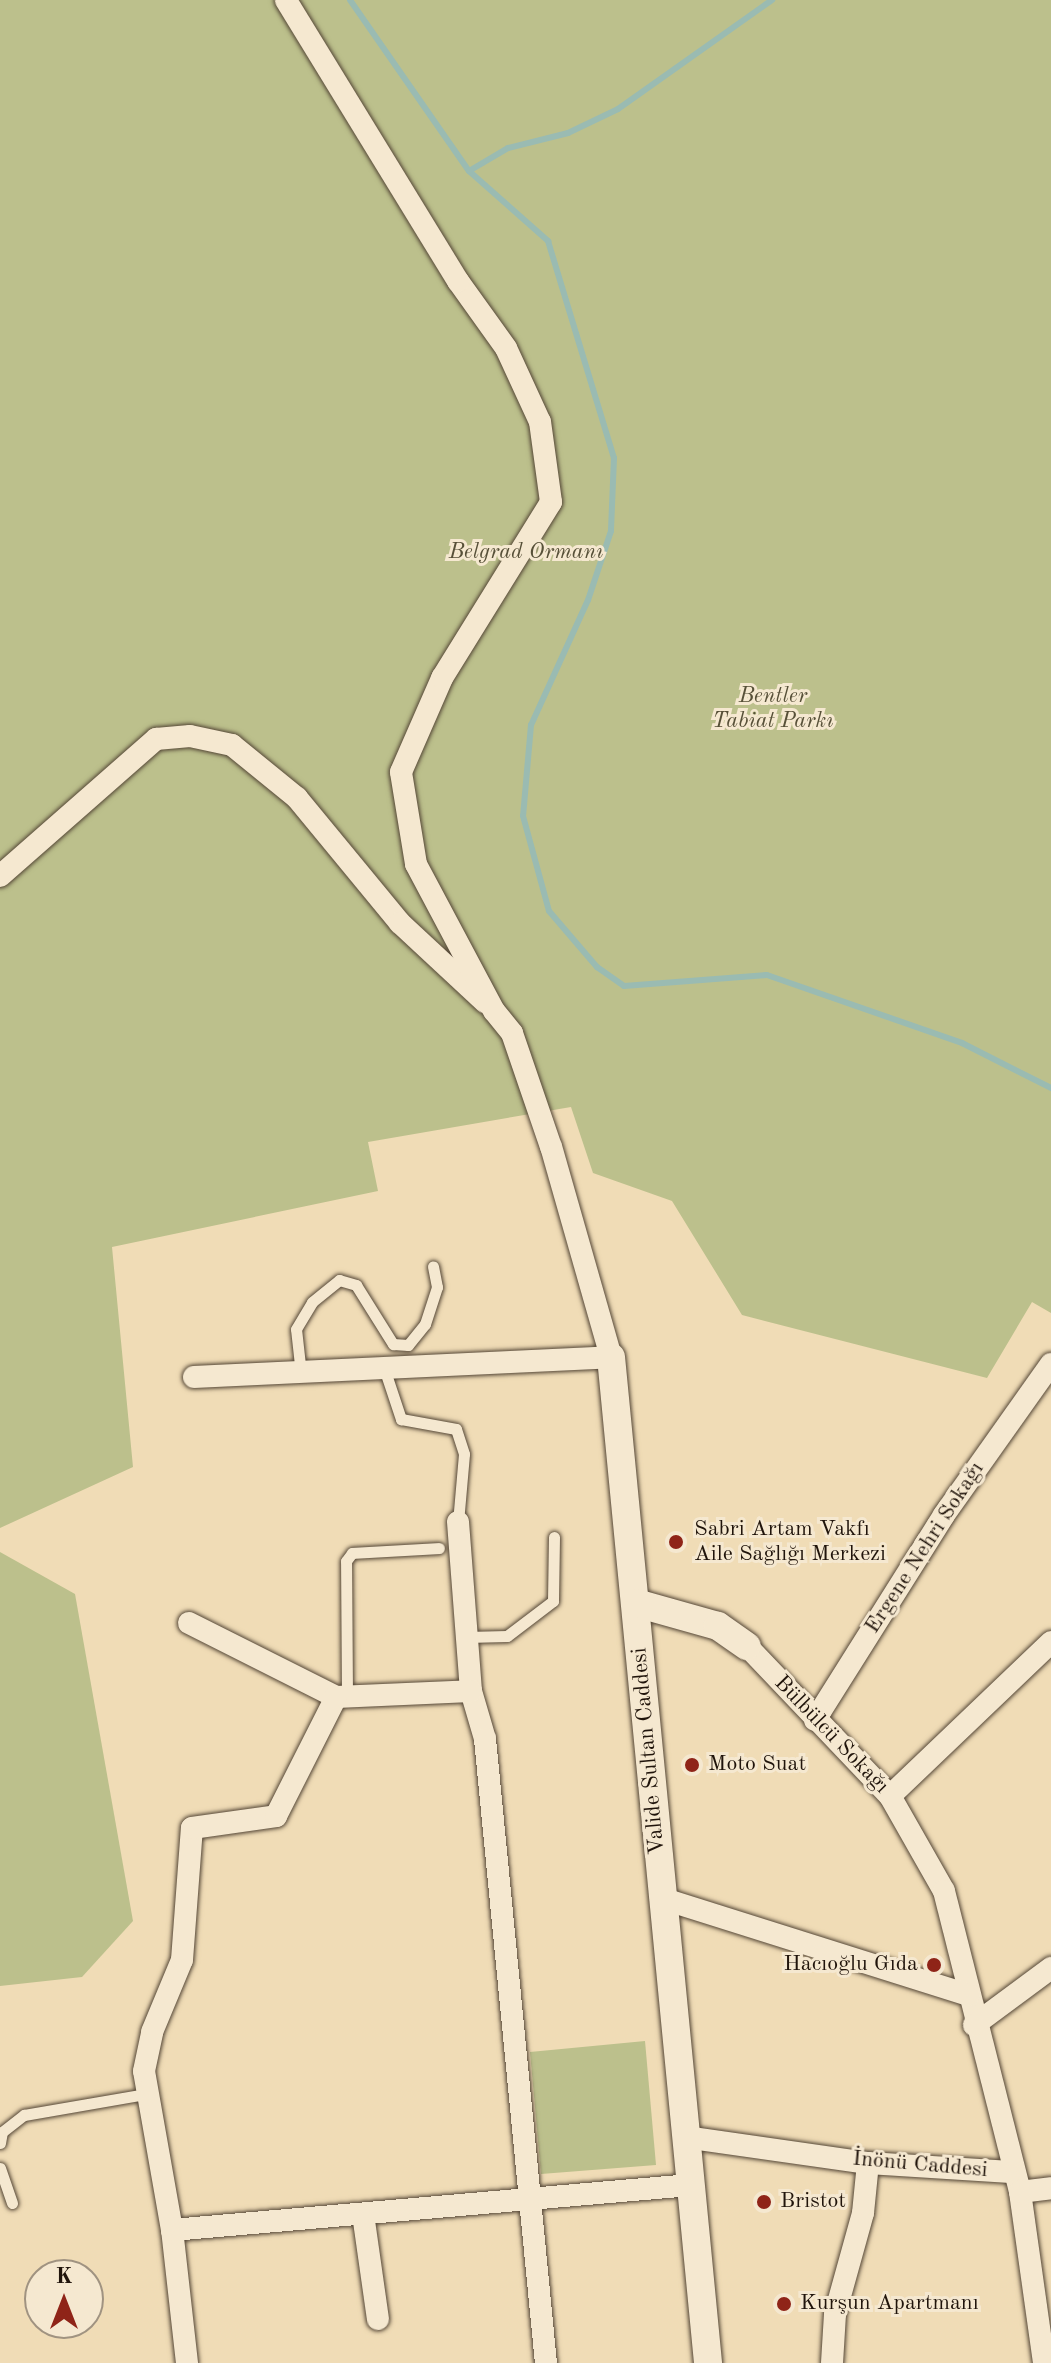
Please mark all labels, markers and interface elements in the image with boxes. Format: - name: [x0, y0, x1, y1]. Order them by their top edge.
- park label: Belgrad Ormanı: [449, 540, 603, 566]
- park label: Bentler Tabiat Parkı: [712, 683, 834, 734]
- street label: Ergene Nehri Sokağı: [860, 1457, 990, 1639]
- place label: Sabri Artam Vakfı Aile Sağlığı Merkezi: [694, 1516, 886, 1568]
- marker: Sabri Artam Vakfı Aile Sağlığı Merkezi: [665, 1531, 687, 1553]
- street label: Valide Sultan Caddesi: [627, 1646, 671, 1856]
- street label: Bülbülcü Sokağı: [768, 1670, 894, 1800]
- place label: Moto Suat: [708, 1752, 806, 1778]
- marker: Moto Suat: [683, 1756, 701, 1774]
- place label: Hacıoğlu Gıda: [783, 1952, 918, 1978]
- marker: Hacıoğlu Gıda: [925, 1956, 943, 1974]
- street label: İnönü Caddesi: [851, 2146, 989, 2184]
- place label: Bristot: [780, 2189, 846, 2215]
- marker: Bristot: [755, 2193, 773, 2211]
- north arrow: [24, 2259, 104, 2339]
- text: K: [56, 2266, 72, 2288]
- place label: Kurşun Apartmanı: [800, 2291, 979, 2317]
- marker: Kurşun Apartmanı: [775, 2295, 793, 2313]

